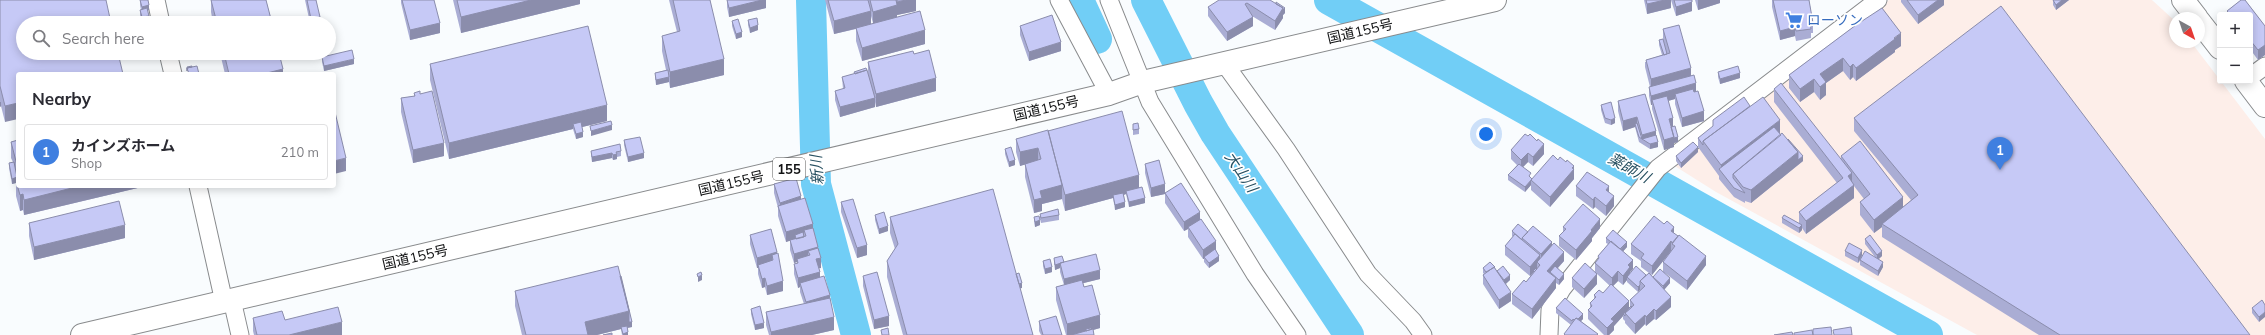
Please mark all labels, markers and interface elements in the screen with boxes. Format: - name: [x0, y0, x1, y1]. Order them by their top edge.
- supermarket icon: ローソン: [1784, 10, 1804, 30]
- place label: ローソン: [1807, 11, 1863, 29]
- north arrow: [2169, 12, 2205, 48]
- map controls: [2217, 12, 2253, 84]
- button: +: [2217, 12, 2253, 48]
- street label: 国道155号: [1325, 15, 1395, 47]
- search box: [16, 16, 336, 60]
- icon: search: [30, 27, 52, 49]
- text: Search here: [62, 29, 144, 48]
- button: −: [2217, 48, 2253, 84]
- text: Nearby: [32, 88, 91, 109]
- street label: 国道155号: [1011, 92, 1081, 124]
- your location: [1476, 124, 1496, 144]
- text: カインズホーム: [71, 136, 175, 155]
- pin: 1: [1987, 137, 2013, 170]
- text: 1: [42, 144, 50, 160]
- text: 210 m: [281, 144, 319, 160]
- water label: 大山川: [1221, 148, 1263, 197]
- water label: 薬師川: [1605, 148, 1655, 188]
- water label: 新川: [806, 152, 827, 186]
- text: Shop: [71, 155, 102, 171]
- road number: 155: [773, 158, 805, 180]
- street label: 国道155号: [696, 167, 766, 199]
- street label: 国道155号: [380, 241, 450, 273]

